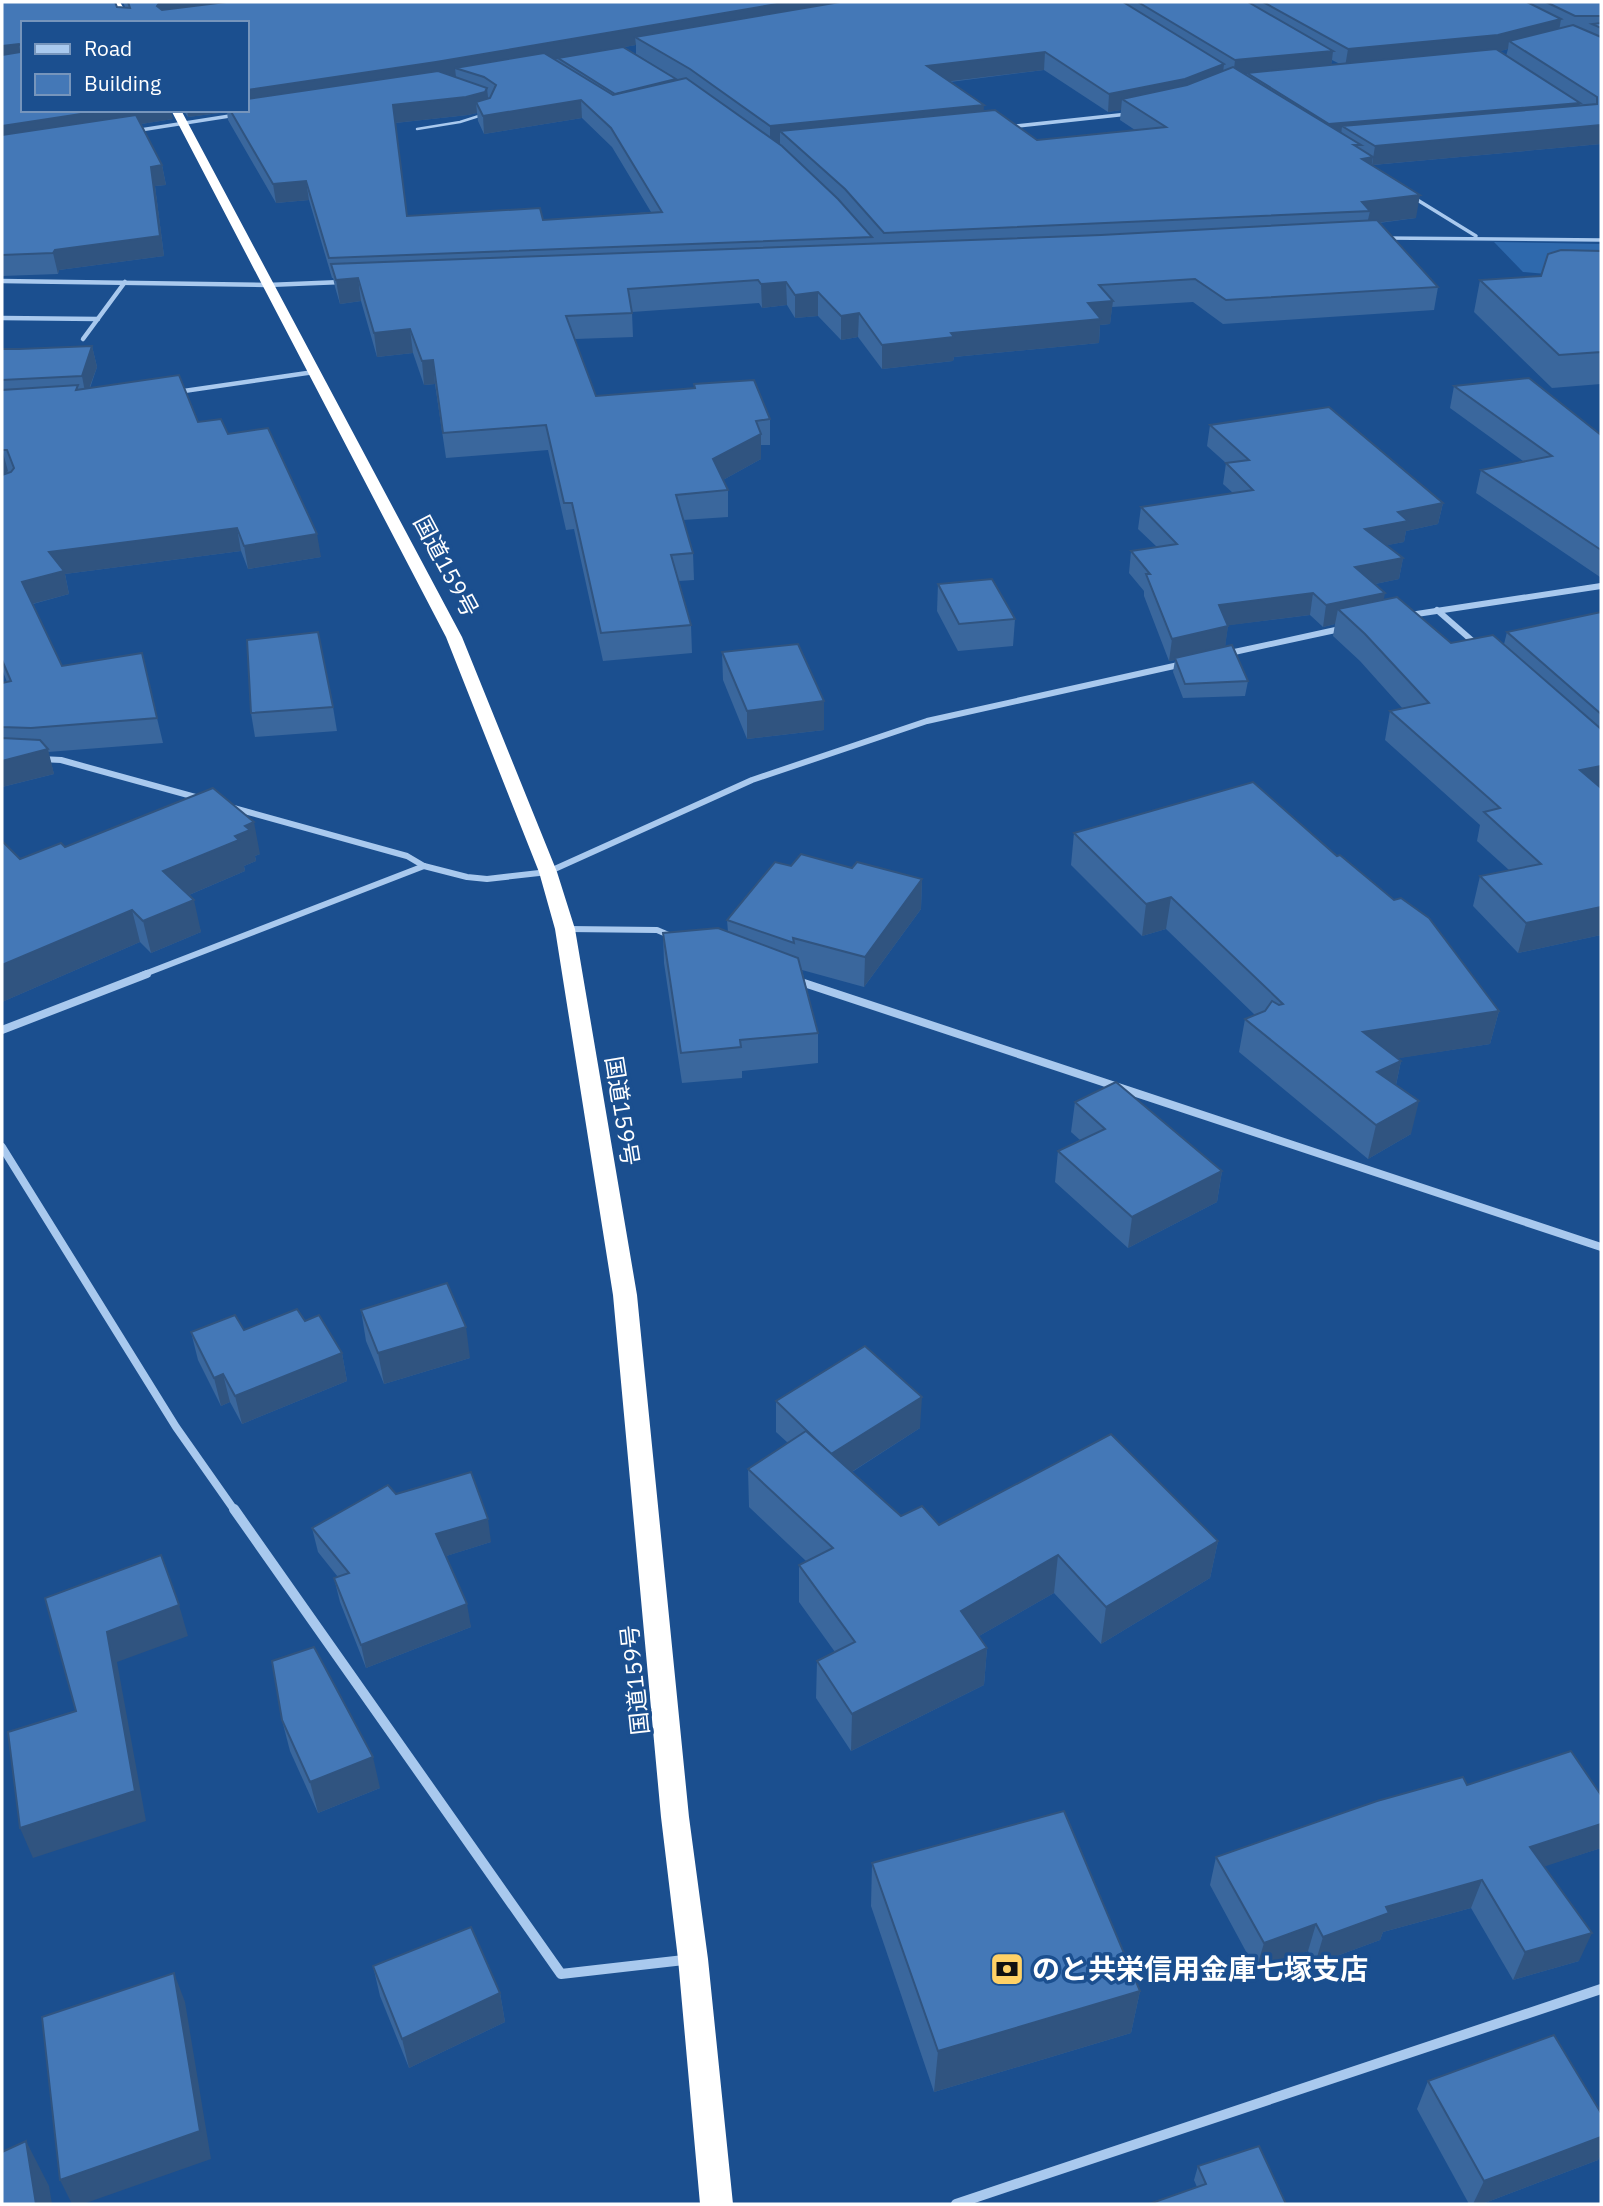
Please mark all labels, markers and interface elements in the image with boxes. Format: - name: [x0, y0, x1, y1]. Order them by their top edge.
- legend: [21, 21, 248, 112]
- text: Road: [84, 34, 132, 62]
- text: Building: [84, 69, 161, 97]
- street label: 国道159号: [408, 510, 486, 621]
- street label: 国道159号: [600, 1054, 646, 1168]
- street label: 国道159号: [613, 1624, 655, 1737]
- bank icon: のと共栄信用金庫七塚支店: [988, 1950, 1026, 1988]
- place label: のと共栄信用金庫七塚支店: [1032, 1950, 1368, 1987]

